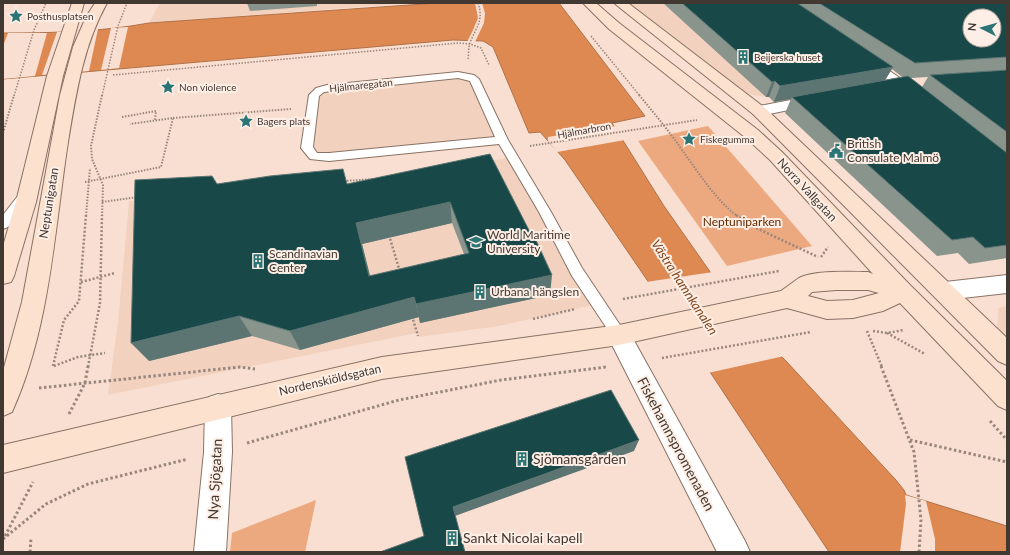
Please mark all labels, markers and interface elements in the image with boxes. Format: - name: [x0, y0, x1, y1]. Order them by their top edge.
- place icon: Posthusplatsen: [8, 8, 24, 24]
- north arrow: [962, 8, 1002, 48]
- place label: Posthusplatsen: [27, 10, 93, 22]
- text: N: [965, 22, 978, 32]
- building icon: Beijerska huset: [735, 49, 751, 65]
- place label: Beijerska huset: [754, 51, 821, 63]
- street label: Hjälmaregatan: [329, 76, 393, 94]
- place icon: Non violence: [160, 79, 176, 95]
- place label: Non violence: [179, 81, 236, 93]
- place icon: Bagers plats: [238, 113, 254, 129]
- place label: Bagers plats: [257, 115, 310, 127]
- street label: Hjälmarbron: [556, 119, 612, 141]
- place icon: Fiskegumma: [681, 131, 697, 147]
- place label: Fiskegumma: [700, 133, 755, 145]
- place label: British Consulate Malmö: [847, 136, 939, 165]
- public building icon: British Consulate Malmö: [828, 143, 844, 159]
- street label: Norra Vallgatan: [774, 155, 840, 224]
- street label: Neptunigatan: [35, 166, 62, 239]
- park label: Neptuniparken: [703, 214, 781, 229]
- place label: World Maritime University: [487, 227, 570, 256]
- school or university icon: World Maritime University: [468, 234, 484, 250]
- water label: Västra hamnkanalen: [648, 236, 722, 338]
- place label: Scandinavian Center: [269, 246, 338, 275]
- building icon: Scandinavian Center: [250, 253, 266, 269]
- building icon: Urbana hängslen: [472, 284, 488, 300]
- place label: Urbana hängslen: [491, 284, 579, 299]
- street label: Nordenskiöldsgatan: [277, 360, 382, 399]
- street label: Fiskehamnspromenaden: [634, 374, 719, 513]
- street label: Nya Sjögatan: [204, 438, 225, 520]
- place label: Sjömansgården: [533, 450, 626, 467]
- building icon: Sjömansgården: [514, 451, 530, 467]
- place label: Sankt Nicolai kapell: [463, 529, 583, 546]
- building icon: Sankt Nicolai kapell: [444, 530, 460, 546]

